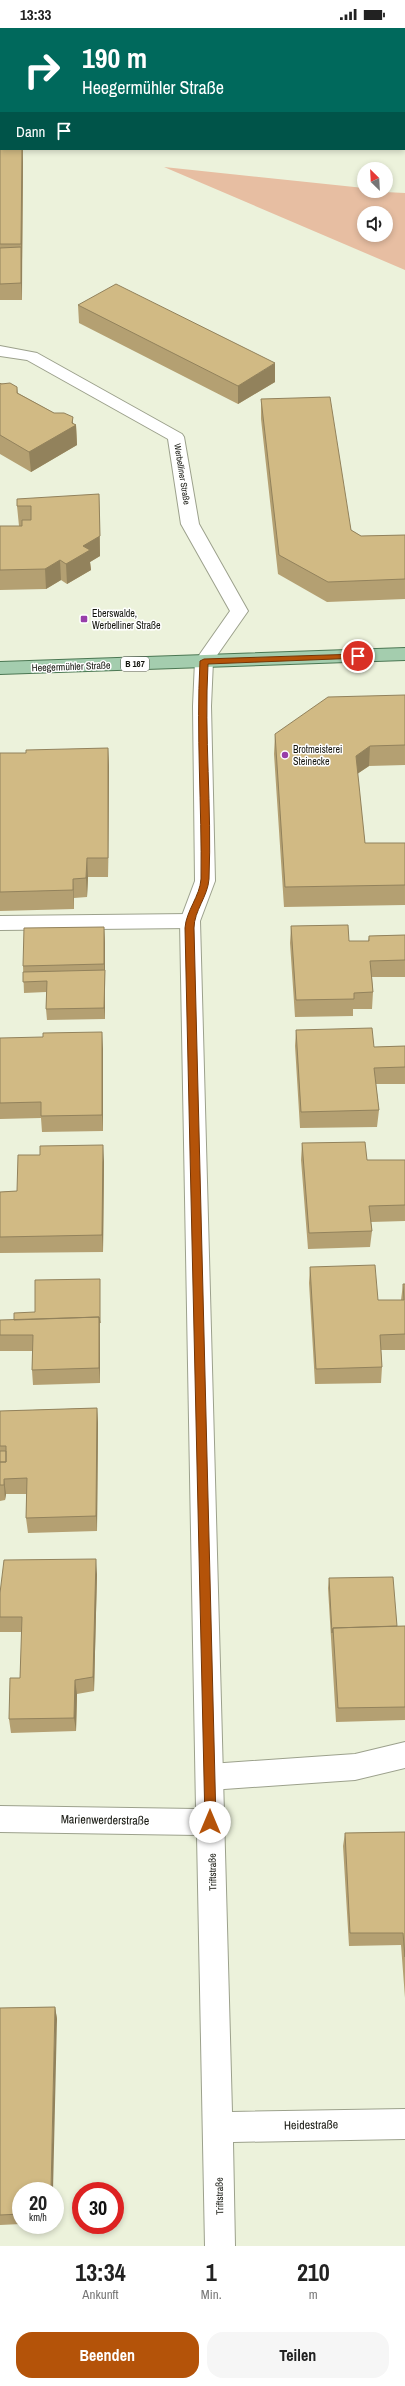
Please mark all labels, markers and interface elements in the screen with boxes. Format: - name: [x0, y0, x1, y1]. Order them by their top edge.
- text: 13:33: [20, 4, 51, 25]
- text: 190 m: [82, 39, 147, 77]
- icon: right: [16, 44, 68, 96]
- text: Heegermühler Straße: [82, 75, 224, 100]
- icon: arrive: [53, 120, 75, 142]
- text: Dann: [16, 121, 45, 142]
- north arrow: [357, 162, 393, 198]
- map controls: [357, 162, 393, 242]
- button: sound: [357, 206, 393, 242]
- street label: Werbelliner Straße: [171, 443, 193, 505]
- place label: Eberswalde, Werbelliner Straße: [92, 607, 161, 632]
- marker: Eberswalde, Werbelliner Straße: [79, 614, 89, 624]
- pin: [341, 639, 375, 673]
- icon: arrive: [347, 645, 369, 667]
- road number: B 167: [121, 657, 149, 671]
- street label: Heegermühler Straße: [31, 659, 111, 674]
- place label: Brotmeisterei Steinecke: [293, 743, 342, 768]
- marker: Brotmeisterei Steinecke: [280, 750, 290, 760]
- position arrow: [189, 1801, 231, 1843]
- street label: Marienwerderstraße: [61, 1811, 149, 1829]
- street label: Triftstraße: [206, 1853, 219, 1891]
- street label: Heidestraße: [284, 2117, 338, 2133]
- street label: Triftstraße: [213, 2177, 226, 2215]
- speed limit sign: 30: [72, 2182, 124, 2234]
- text: 20: [29, 2189, 47, 2216]
- text: km/h: [29, 2211, 47, 2224]
- text: 13:34: [75, 2256, 126, 2288]
- text: 1: [206, 2256, 217, 2288]
- text: 210: [297, 2256, 330, 2288]
- text: Ankunft: [82, 2286, 119, 2303]
- text: Min.: [201, 2286, 222, 2303]
- text: m: [309, 2286, 318, 2303]
- button: Beenden: [16, 2332, 199, 2378]
- button: Teilen: [207, 2332, 389, 2378]

